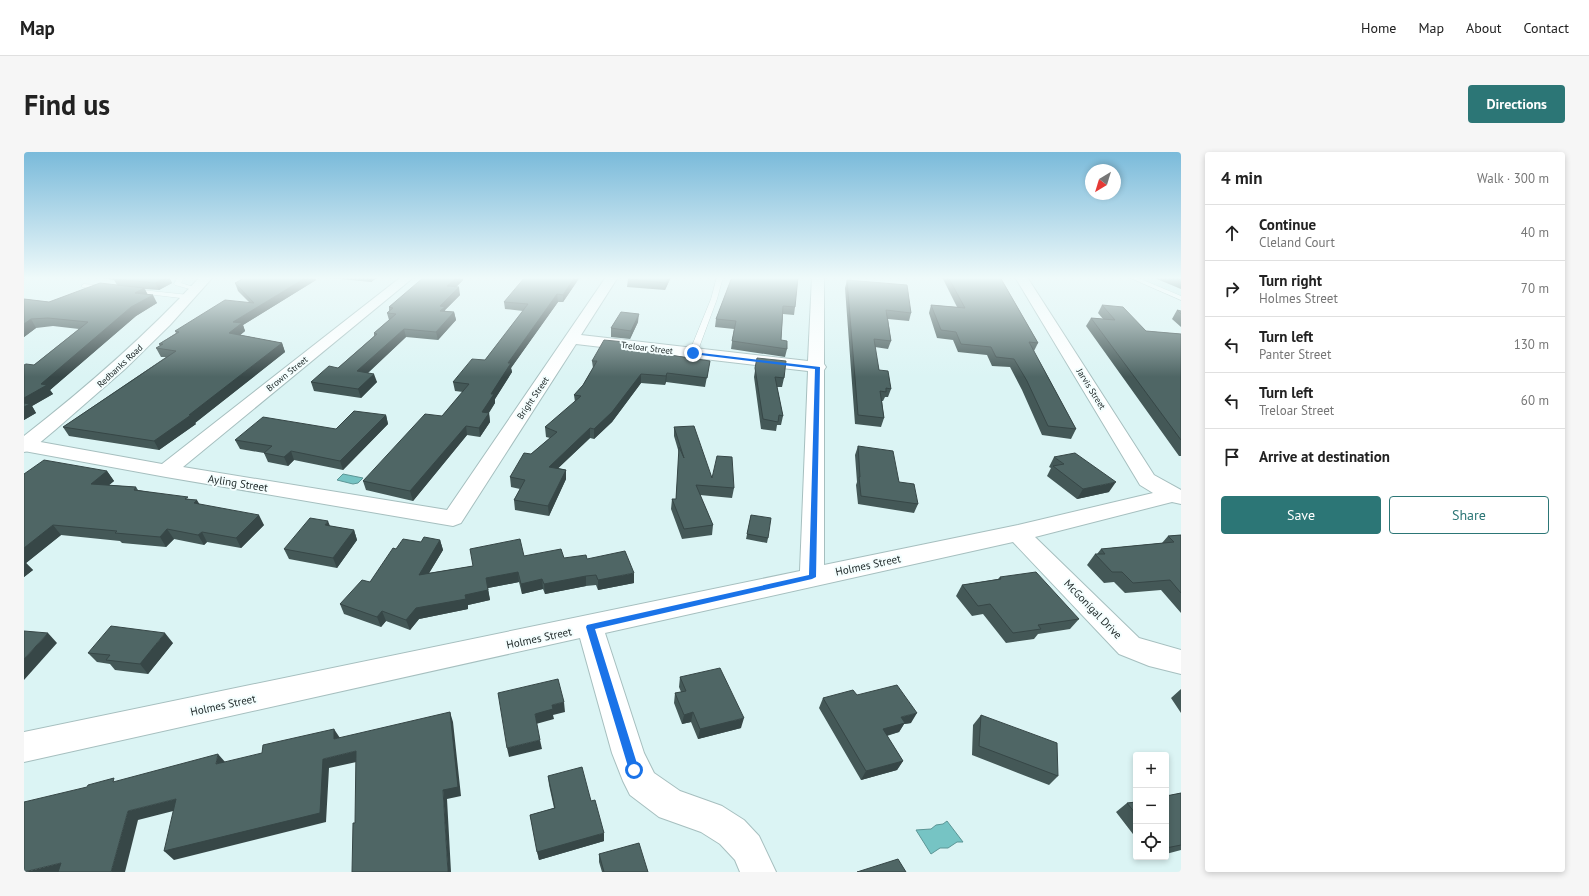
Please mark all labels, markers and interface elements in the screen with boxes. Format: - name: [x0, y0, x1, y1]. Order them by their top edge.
- text: Map: [20, 16, 55, 40]
- text: Home: [1361, 19, 1396, 37]
- text: Map: [1418, 19, 1444, 37]
- text: About: [1466, 19, 1502, 37]
- text: Contact: [1524, 19, 1569, 37]
- button: Directions: [1468, 85, 1565, 123]
- text: Find us: [24, 86, 110, 123]
- north arrow: [1085, 164, 1121, 200]
- text: 4 min: [1221, 167, 1262, 189]
- text: Walk · 300 m: [1477, 170, 1549, 187]
- text: Continue: [1259, 215, 1316, 234]
- icon: ahead: [1221, 222, 1243, 244]
- text: 40 m: [1521, 224, 1549, 241]
- text: Cleland Court: [1259, 234, 1335, 251]
- text: Turn right: [1259, 271, 1322, 290]
- icon: right: [1221, 278, 1243, 300]
- text: 70 m: [1521, 280, 1549, 297]
- text: Holmes Street: [1259, 290, 1338, 307]
- text: Turn left: [1259, 327, 1313, 346]
- icon: left: [1221, 334, 1243, 356]
- text: 130 m: [1514, 336, 1549, 353]
- street label: Treloar Street: [621, 339, 674, 356]
- street label: Redbanks Road: [95, 342, 145, 389]
- route end: [684, 344, 702, 362]
- text: Panter Street: [1259, 346, 1331, 363]
- street label: Brown Street: [264, 354, 310, 394]
- street label: Jarvis Street: [1074, 365, 1108, 411]
- street label: Bright Street: [514, 374, 551, 421]
- text: Turn left: [1259, 383, 1313, 402]
- icon: left: [1221, 390, 1243, 412]
- text: 60 m: [1521, 392, 1549, 409]
- text: Treloar Street: [1259, 402, 1334, 419]
- icon: arrive: [1221, 446, 1243, 468]
- text: Arrive at destination: [1259, 447, 1390, 466]
- street label: Ayling Street: [207, 471, 269, 495]
- button: Save: [1221, 496, 1381, 534]
- button: Share: [1389, 496, 1549, 534]
- street label: Holmes Street: [834, 551, 902, 579]
- street label: McGonigal Drive: [1061, 576, 1125, 642]
- street label: Holmes Street: [505, 624, 573, 652]
- street label: Holmes Street: [189, 691, 257, 719]
- map controls: [1133, 752, 1169, 860]
- button: +: [1133, 752, 1169, 788]
- route start: [625, 761, 643, 779]
- button: −: [1133, 788, 1169, 824]
- button: locate: [1133, 824, 1169, 860]

